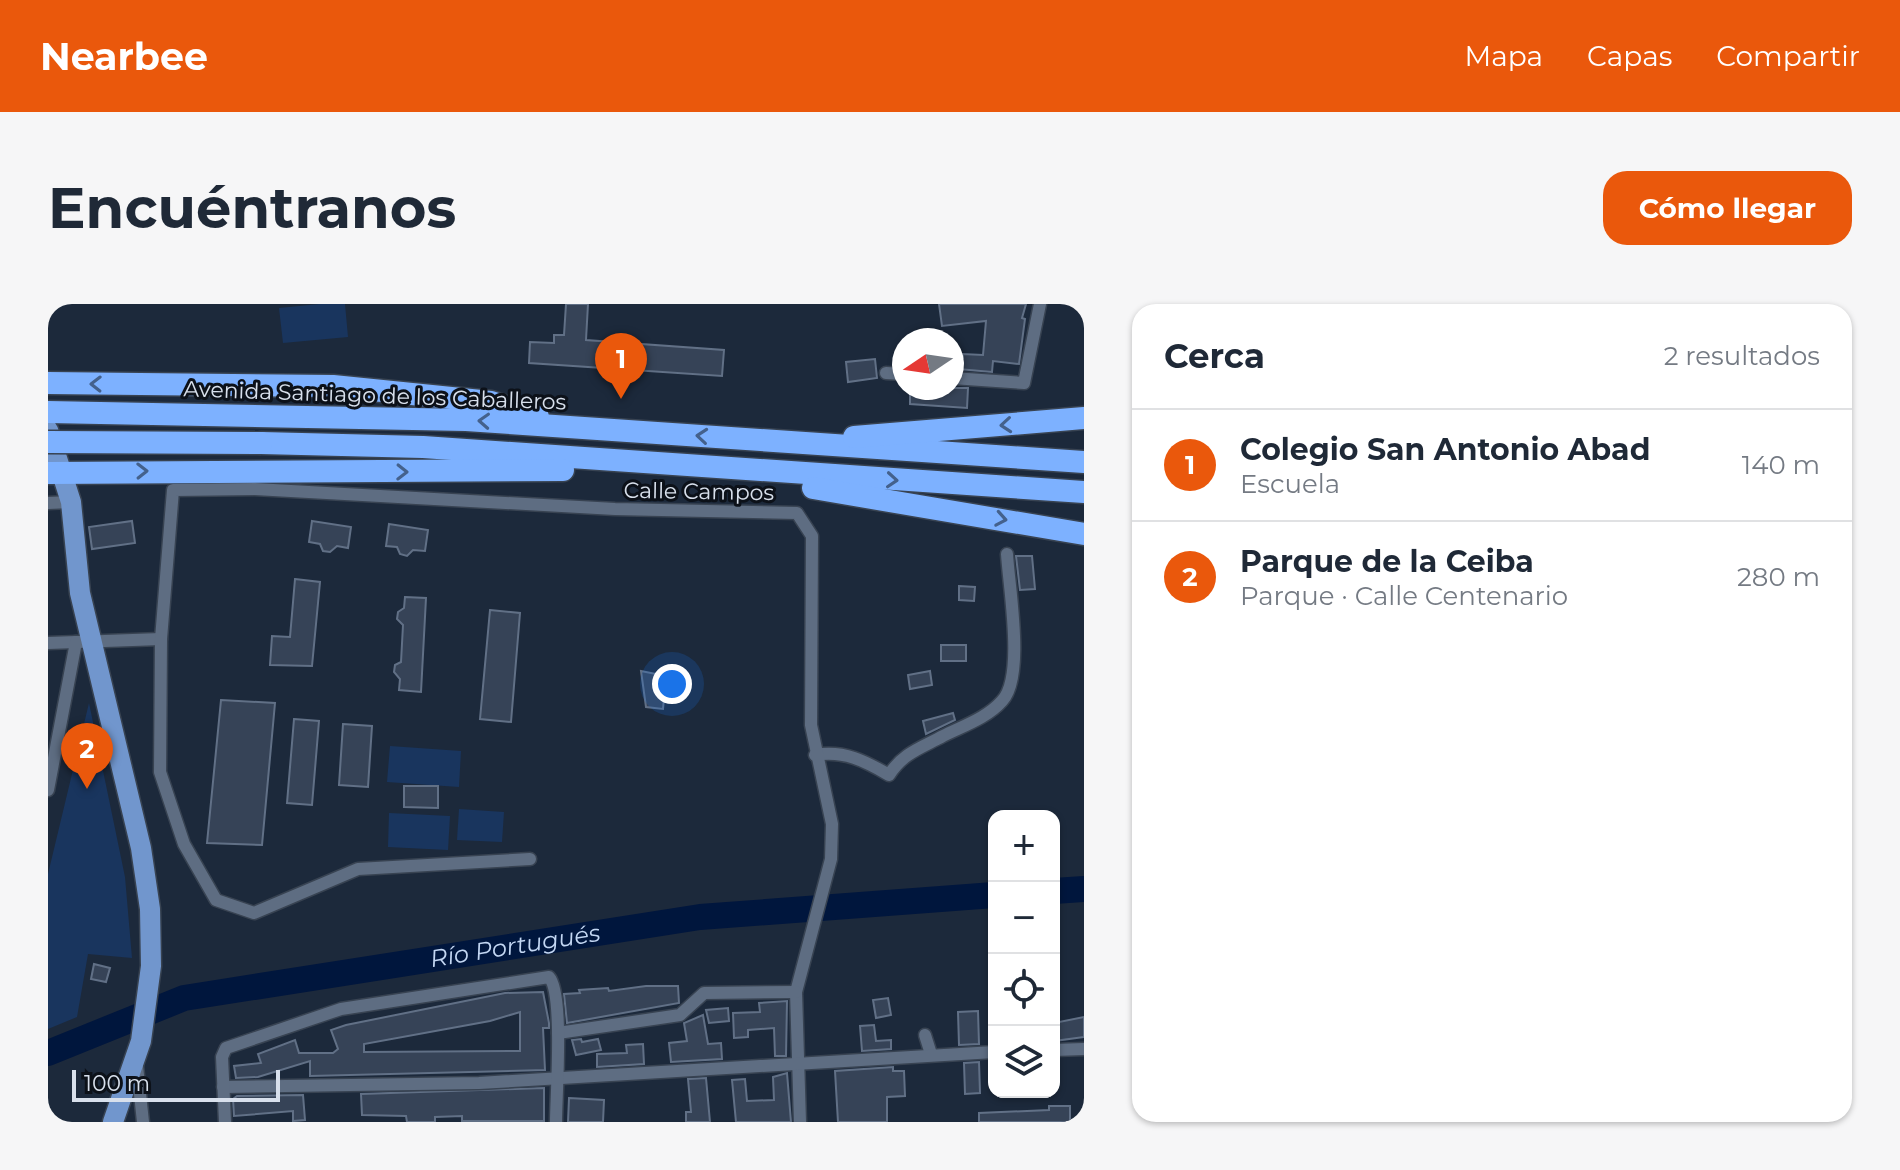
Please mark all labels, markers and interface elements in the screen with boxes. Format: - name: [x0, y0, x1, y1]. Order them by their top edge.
- text: Nearbee: [40, 33, 208, 80]
- text: Mapa: [1464, 39, 1543, 73]
- text: Capas: [1587, 39, 1672, 73]
- text: Compartir: [1716, 39, 1860, 73]
- button: Cómo llegar: [1603, 171, 1852, 245]
- text: Encuéntranos: [48, 174, 456, 242]
- north arrow: [892, 328, 964, 400]
- pin: 1: [595, 333, 647, 399]
- text: Cerca: [1164, 335, 1265, 377]
- text: 2 resultados: [1664, 340, 1820, 372]
- one-way arrow: [89, 375, 102, 393]
- street label: Avenida Santiago de los Caballeros: [183, 375, 567, 416]
- one-way arrow: [477, 413, 490, 430]
- one-way arrow: [999, 416, 1012, 433]
- one-way arrow: [695, 428, 708, 445]
- text: Colegio San Antonio Abad: [1240, 431, 1650, 468]
- text: 1: [1185, 449, 1195, 481]
- text: 140 m: [1742, 449, 1820, 481]
- one-way arrow: [136, 462, 149, 480]
- one-way arrow: [396, 463, 409, 481]
- text: Escuela: [1240, 468, 1340, 500]
- one-way arrow: [886, 471, 899, 488]
- street label: Calle Campos: [624, 477, 775, 506]
- one-way arrow: [994, 510, 1008, 527]
- text: Parque de la Ceiba: [1240, 543, 1534, 580]
- text: 2: [1182, 561, 1198, 593]
- text: 280 m: [1737, 561, 1820, 593]
- text: Parque · Calle Centenario: [1240, 580, 1568, 612]
- your location: [652, 664, 692, 704]
- pin: 2: [61, 723, 113, 789]
- map controls: [988, 810, 1060, 1098]
- button: +: [988, 810, 1060, 882]
- button: −: [988, 882, 1060, 954]
- water label: Río Portugués: [428, 918, 603, 973]
- button: locate: [988, 954, 1060, 1026]
- button: layers: [988, 1026, 1060, 1098]
- scale bar: [72, 1066, 280, 1102]
- text: 100 m: [84, 1070, 150, 1097]

